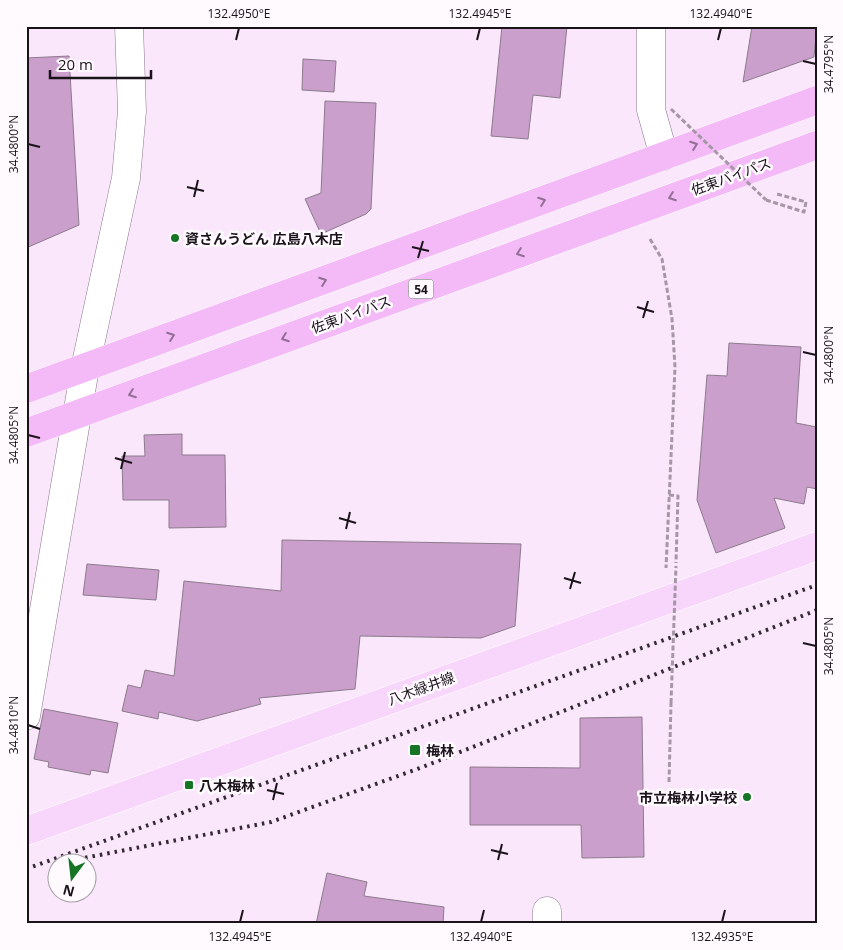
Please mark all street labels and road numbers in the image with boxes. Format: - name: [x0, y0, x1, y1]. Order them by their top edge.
- street label: 佐東バイパス: [688, 153, 774, 199]
- road number: 54: [408, 280, 434, 298]
- street label: 佐東バイパス: [308, 291, 394, 337]
- street label: 八木緑井線: [385, 667, 457, 709]

